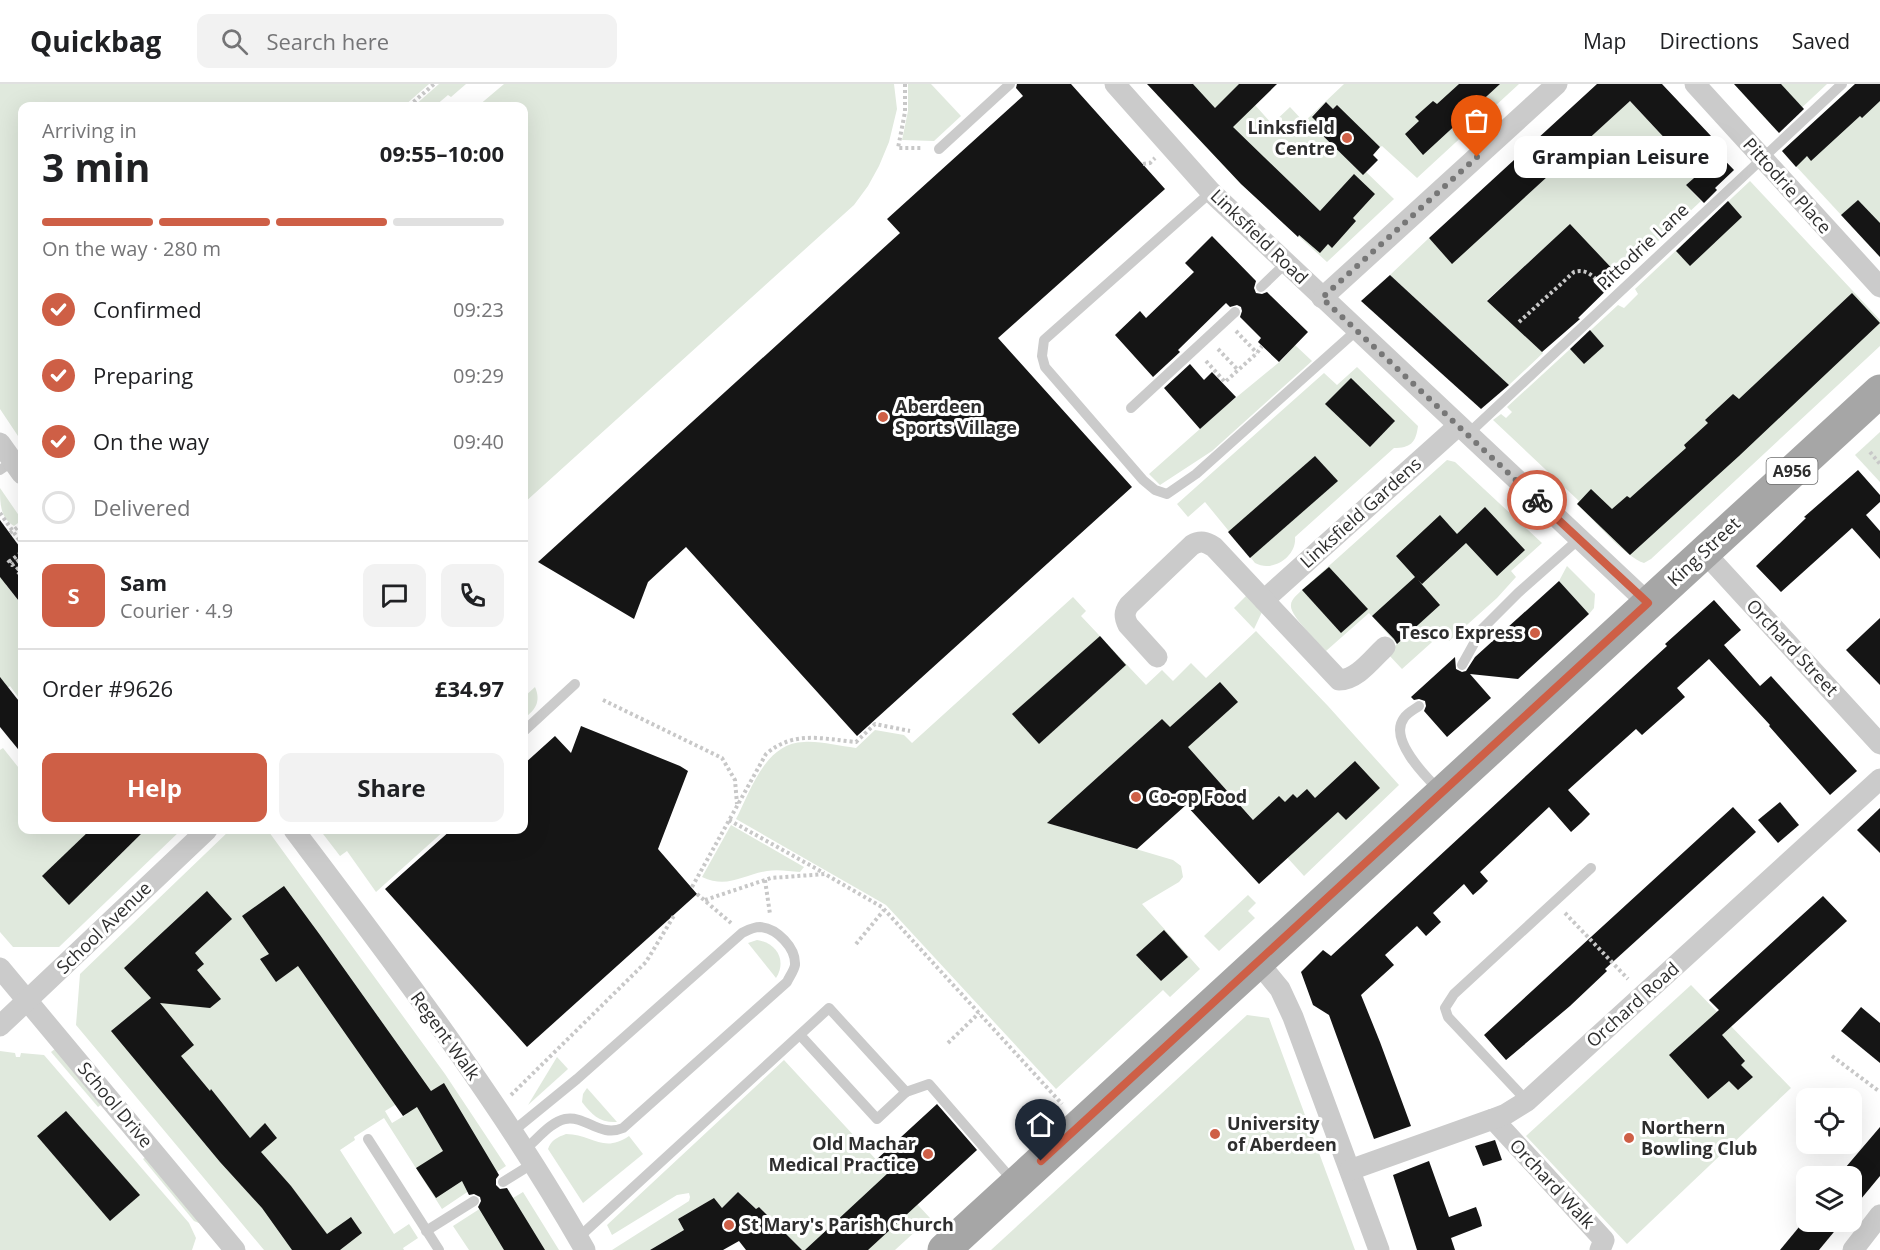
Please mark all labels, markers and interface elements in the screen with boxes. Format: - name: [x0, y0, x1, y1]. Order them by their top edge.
- search box: [197, 14, 617, 68]
- text: Quickbag: [30, 22, 161, 60]
- icon: search: [218, 25, 251, 58]
- text: Search here: [266, 26, 389, 56]
- text: Map: [1583, 27, 1626, 55]
- text: Directions: [1659, 27, 1759, 55]
- text: Saved: [1792, 27, 1850, 55]
- pin: [1451, 95, 1502, 157]
- icon: bag: [1460, 104, 1493, 137]
- place label: Linksfield Centre: [1247, 115, 1335, 160]
- text: Arriving in: [42, 117, 137, 144]
- marker: Linksfield Centre: [1340, 131, 1354, 145]
- street label: Pittodrie Place: [1738, 132, 1837, 238]
- callout: Grampian Leisure: [1513, 136, 1726, 178]
- text: 09:55–10:00: [380, 138, 504, 168]
- text: 3 min: [42, 140, 150, 193]
- text: Grampian Leisure: [1532, 143, 1709, 170]
- street label: Linksfield Road: [1206, 184, 1314, 289]
- street label: Pittodrie Lane: [1591, 197, 1693, 295]
- text: On the way · 280 m: [42, 235, 221, 262]
- icon: check: [42, 293, 75, 326]
- text: Confirmed: [93, 294, 202, 324]
- text: 09:23: [453, 296, 504, 323]
- icon: check: [42, 359, 75, 392]
- text: Preparing: [93, 360, 193, 390]
- text: 09:29: [453, 362, 504, 389]
- place label: Aberdeen Sports Village: [895, 394, 1017, 439]
- marker: Aberdeen Sports Village: [876, 410, 890, 424]
- icon: check: [42, 425, 75, 458]
- text: On the way: [93, 426, 209, 456]
- text: 09:40: [453, 428, 504, 455]
- street label: Linksfield Gardens: [1295, 451, 1426, 573]
- road number: A956: [1766, 458, 1818, 484]
- courier: [1507, 470, 1567, 530]
- icon: bike: [1521, 484, 1554, 517]
- text: Delivered: [93, 492, 191, 522]
- street label: King Street: [1662, 511, 1745, 591]
- button: chat: [363, 564, 426, 627]
- button: phone: [441, 564, 504, 627]
- text: Sam: [120, 567, 167, 597]
- text: S: [67, 580, 80, 610]
- street label: Orchard Street: [1742, 594, 1844, 701]
- text: Courier · 4.9: [120, 597, 233, 624]
- place label: Tesco Express: [1399, 620, 1523, 644]
- marker: Tesco Express: [1528, 626, 1542, 640]
- text: Order #9626: [42, 673, 173, 703]
- text: £34.97: [435, 673, 504, 703]
- button: Help: [42, 753, 267, 822]
- button: Share: [279, 753, 504, 822]
- place label: Co-op Food: [1148, 784, 1247, 808]
- marker: Co-op Food: [1129, 790, 1143, 804]
- street label: School Avenue: [51, 876, 156, 979]
- street label: Orchard Road: [1581, 956, 1684, 1052]
- street label: Regent Walk: [406, 986, 486, 1085]
- street label: School Drive: [73, 1057, 159, 1152]
- map controls: [1796, 1088, 1862, 1232]
- button: locate: [1796, 1088, 1862, 1154]
- pin: [1015, 1099, 1066, 1161]
- icon: home: [1024, 1108, 1057, 1141]
- place label: University of Aberdeen: [1227, 1111, 1337, 1156]
- place label: Northern Bowling Club: [1641, 1115, 1758, 1160]
- marker: University of Aberdeen: [1208, 1127, 1222, 1141]
- place label: Old Machar Medical Practice: [768, 1131, 916, 1176]
- marker: Northern Bowling Club: [1622, 1131, 1636, 1145]
- street label: Orchard Walk: [1505, 1133, 1601, 1234]
- marker: Old Machar Medical Practice: [921, 1147, 935, 1161]
- button: layers: [1796, 1166, 1862, 1232]
- place label: St Mary's Parish Church: [741, 1212, 954, 1236]
- marker: St Mary's Parish Church: [722, 1218, 736, 1232]

